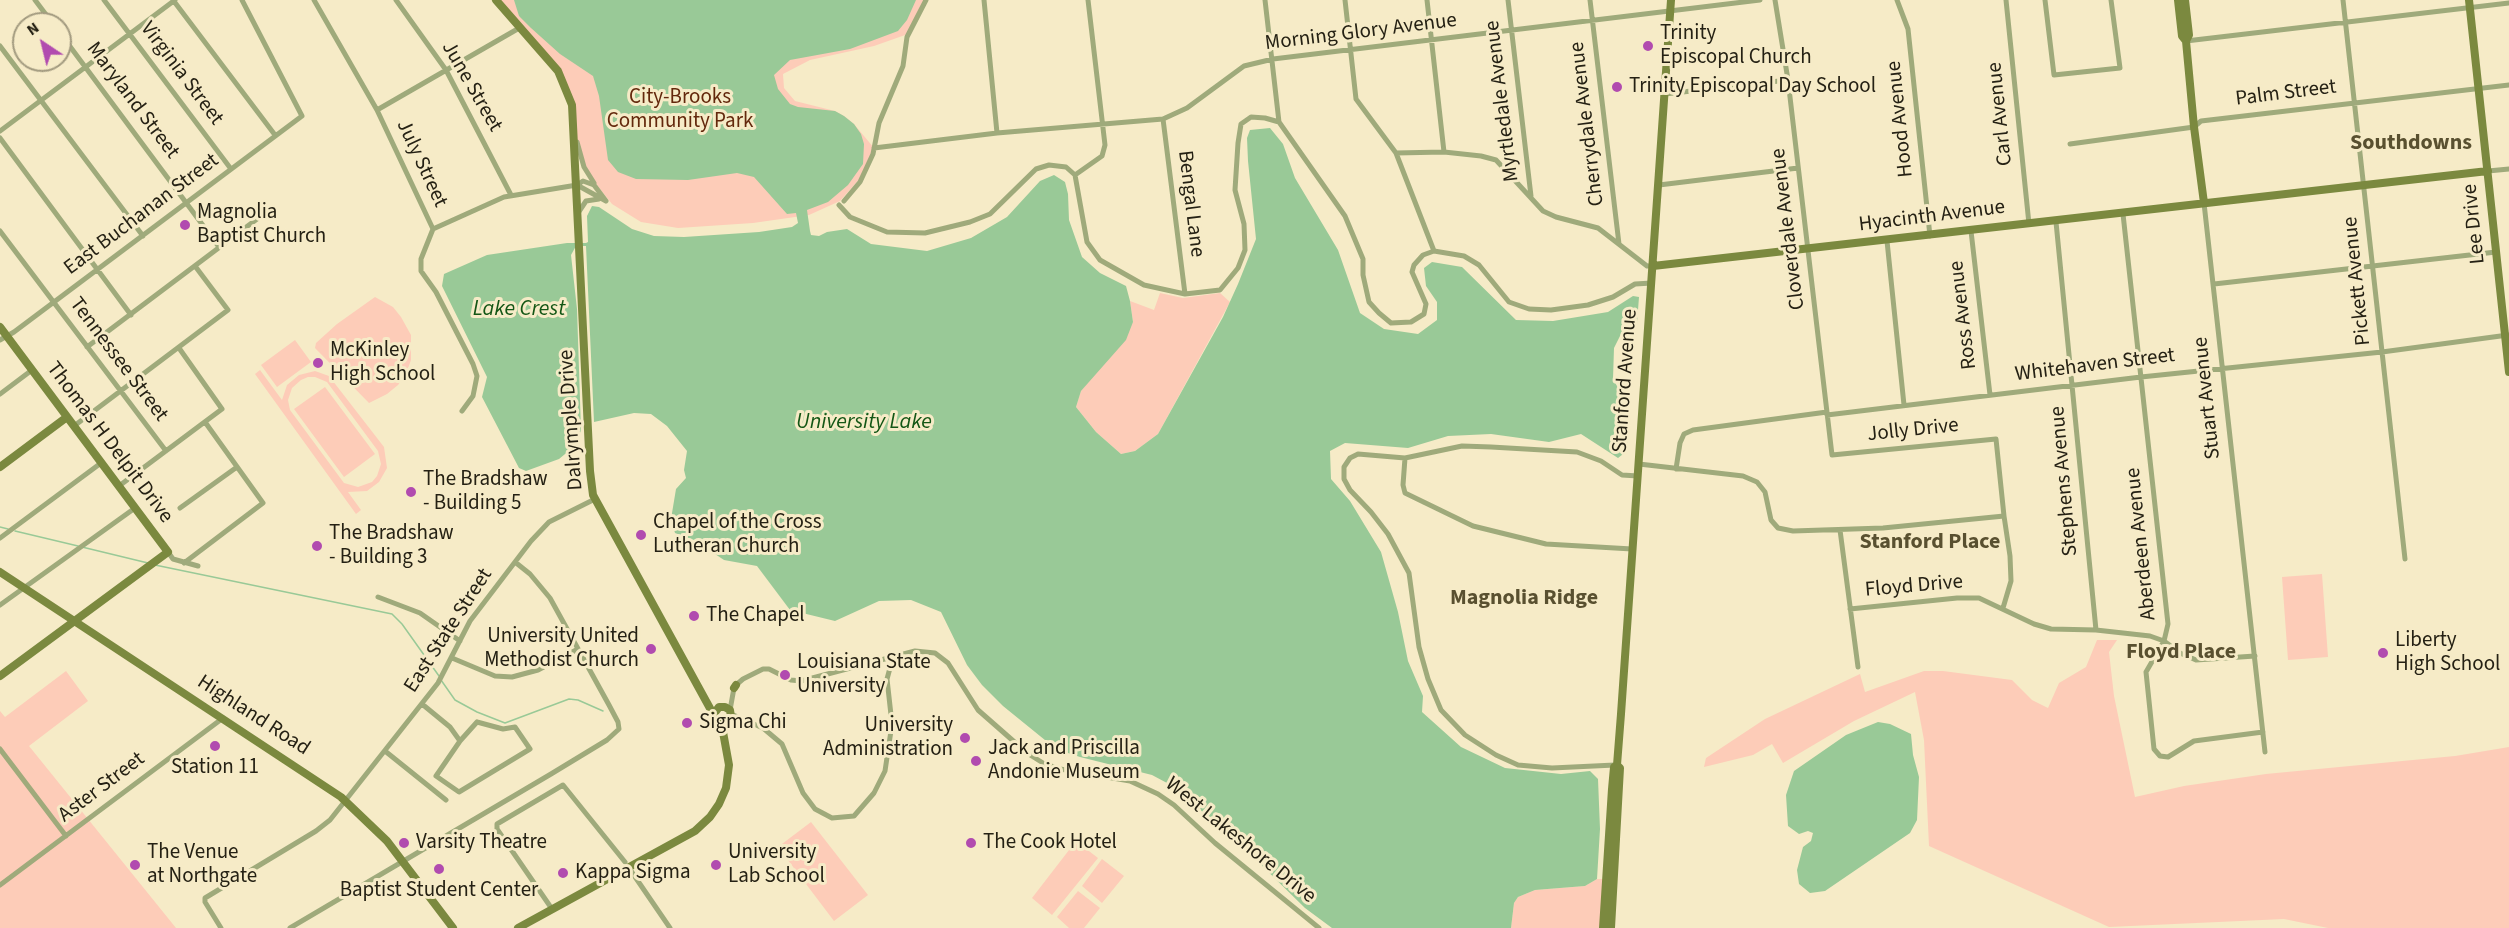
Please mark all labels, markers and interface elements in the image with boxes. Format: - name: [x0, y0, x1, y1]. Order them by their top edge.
- street label: Morning Glory Avenue: [1264, 9, 1458, 57]
- north arrow: [12, 12, 72, 72]
- text: N: [22, 17, 43, 41]
- street label: Virginia Street: [134, 17, 228, 131]
- street label: Myrtledale Avenue: [1481, 19, 1525, 183]
- place label: Trinity Episcopal Church: [1660, 21, 1812, 71]
- street label: June Street: [435, 37, 507, 137]
- street label: Maryland Street: [80, 38, 184, 164]
- marker: Trinity Episcopal Church: [1641, 39, 1655, 53]
- street label: Cherrydale Avenue: [1565, 40, 1611, 208]
- street label: Hood Avenue: [1882, 59, 1920, 179]
- street label: Carl Avenue: [1983, 61, 2019, 167]
- place label: Trinity Episcopal Day School: [1629, 74, 1876, 100]
- street label: Palm Street: [2234, 75, 2338, 113]
- marker: Trinity Episcopal Day School: [1610, 80, 1624, 94]
- park label: City-Brooks Community Park: [607, 85, 753, 135]
- street label: July Street: [390, 116, 452, 212]
- district label: Southdowns: [2350, 131, 2472, 157]
- street label: Cloverdale Avenue: [1767, 147, 1811, 311]
- street label: East Buchanan Street: [60, 149, 224, 281]
- street label: Bengal Lane: [1171, 149, 1209, 259]
- street label: Lee Drive: [2458, 183, 2492, 265]
- street label: Hyacinth Avenue: [1857, 196, 2007, 238]
- place label: Magnolia Baptist Church: [197, 200, 326, 250]
- street label: Pickett Avenue: [2339, 215, 2377, 347]
- marker: Magnolia Baptist Church: [178, 218, 192, 232]
- street label: Ross Avenue: [1945, 259, 1983, 371]
- street label: Tennessee Street: [63, 293, 173, 427]
- water label: Lake Crest: [473, 297, 565, 323]
- street label: Stanford Avenue: [1608, 308, 1644, 454]
- street label: Stuart Avenue: [2189, 335, 2227, 461]
- place label: McKinley High School: [330, 338, 435, 388]
- street label: Whitehaven Street: [2014, 344, 2176, 388]
- street label: Dalrymple Drive: [555, 349, 589, 491]
- marker: McKinley High School: [311, 356, 325, 370]
- street label: Thomas H Delpit Drive: [40, 357, 178, 529]
- street label: Stephens Avenue: [2046, 405, 2084, 557]
- water label: University Lake: [796, 410, 932, 436]
- street label: Jolly Drive: [1866, 414, 1960, 448]
- street label: Aberdeen Avenue: [2121, 466, 2163, 622]
- place label: The Bradshaw - Building 5: [423, 467, 548, 517]
- marker: The Bradshaw - Building 5: [404, 485, 418, 499]
- place label: Chapel of the Cross Lutheran Church: [653, 510, 821, 560]
- place label: The Bradshaw - Building 3: [329, 521, 454, 571]
- marker: Chapel of the Cross Lutheran Church: [634, 528, 648, 542]
- district label: Stanford Place: [1860, 530, 2000, 556]
- marker: The Bradshaw - Building 3: [310, 539, 324, 553]
- street label: East State Street: [399, 564, 499, 698]
- street label: Floyd Drive: [1864, 570, 1964, 604]
- district label: Magnolia Ridge: [1450, 586, 1598, 612]
- place label: The Chapel: [706, 603, 805, 629]
- marker: The Chapel: [687, 609, 701, 623]
- place label: University United Methodist Church: [484, 624, 639, 674]
- place label: Liberty High School: [2395, 628, 2500, 678]
- district label: Floyd Place: [2126, 640, 2236, 666]
- marker: University United Methodist Church: [644, 642, 658, 656]
- marker: Liberty High School: [2376, 646, 2390, 660]
- place label: Louisiana State University: [797, 650, 931, 700]
- marker: Louisiana State University: [778, 668, 792, 682]
- street label: Highland Road: [192, 670, 314, 762]
- place label: Sigma Chi: [699, 710, 787, 736]
- place label: University Administration: [823, 713, 953, 763]
- marker: Sigma Chi: [680, 716, 694, 730]
- marker: University Administration: [958, 731, 972, 745]
- place label: Jack and Priscilla Andonie Museum: [988, 736, 1140, 786]
- marker: Station 11: [208, 739, 222, 753]
- street label: Aster Street: [54, 747, 150, 829]
- marker: Jack and Priscilla Andonie Museum: [969, 754, 983, 768]
- place label: Station 11: [171, 755, 259, 781]
- street label: West Lakeshore Drive: [1160, 772, 1320, 910]
- place label: Varsity Theatre: [416, 830, 547, 856]
- place label: The Cook Hotel: [983, 830, 1117, 856]
- marker: Varsity Theatre: [397, 836, 411, 850]
- marker: The Cook Hotel: [964, 836, 978, 850]
- place label: The Venue at Northgate: [147, 840, 257, 890]
- place label: University Lab School: [728, 840, 825, 890]
- marker: The Venue at Northgate: [128, 858, 142, 872]
- marker: University Lab School: [709, 858, 723, 872]
- place label: Kappa Sigma: [575, 860, 691, 886]
- marker: Baptist Student Center: [432, 862, 446, 876]
- marker: Kappa Sigma: [556, 866, 570, 880]
- place label: Baptist Student Center: [340, 878, 538, 904]

